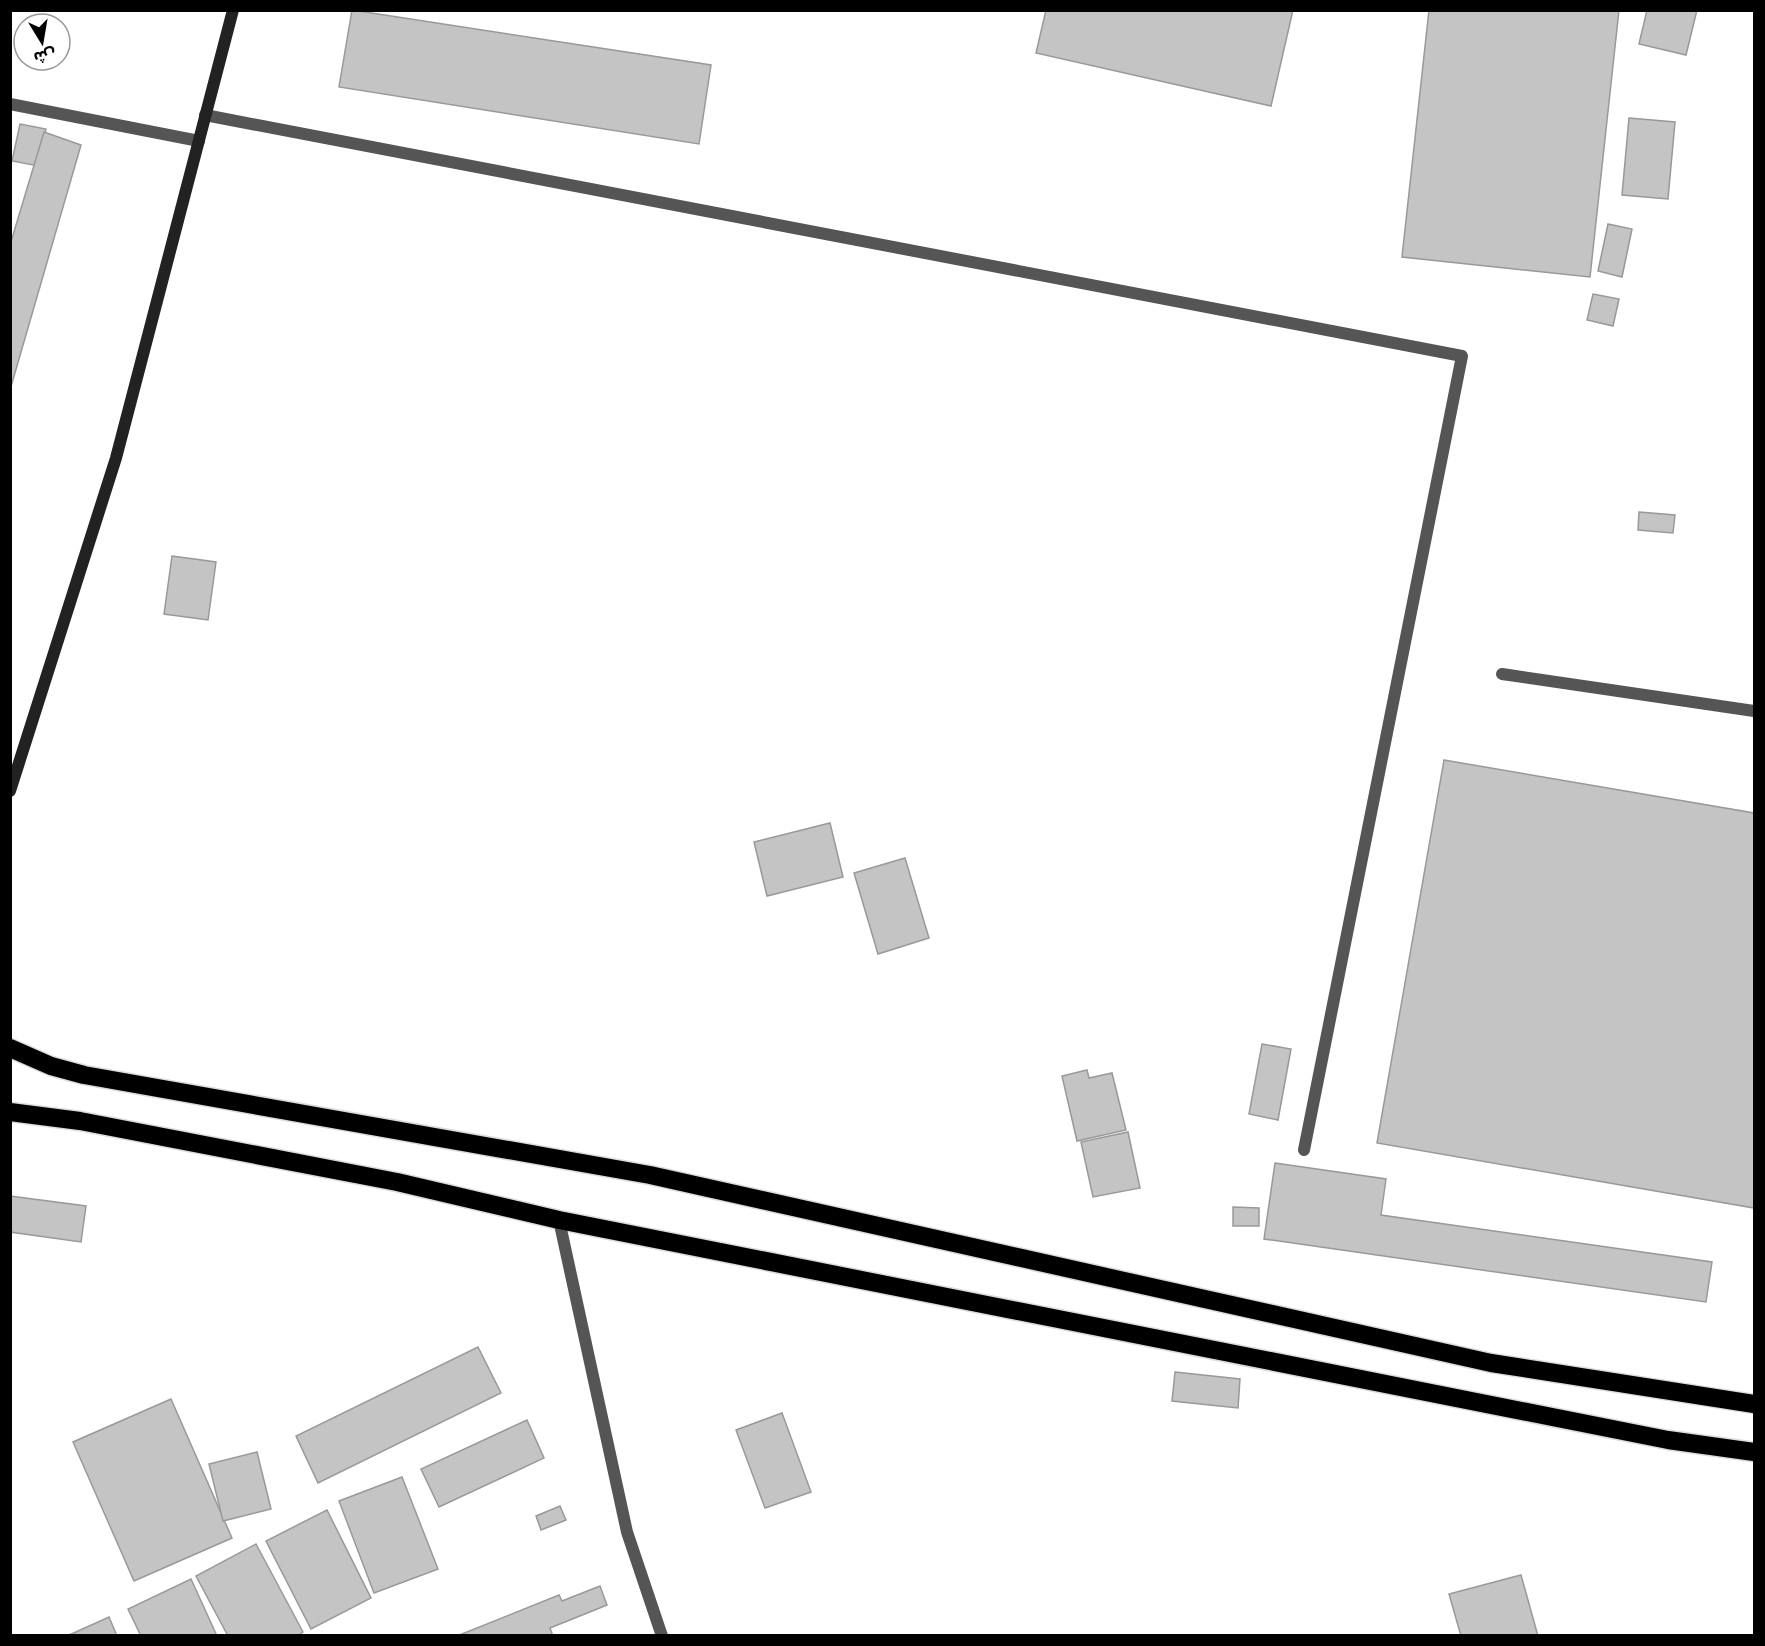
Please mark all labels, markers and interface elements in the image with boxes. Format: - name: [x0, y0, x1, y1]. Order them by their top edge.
- north arrow: [12, 12, 72, 72]
- text: ش: [32, 45, 57, 68]

